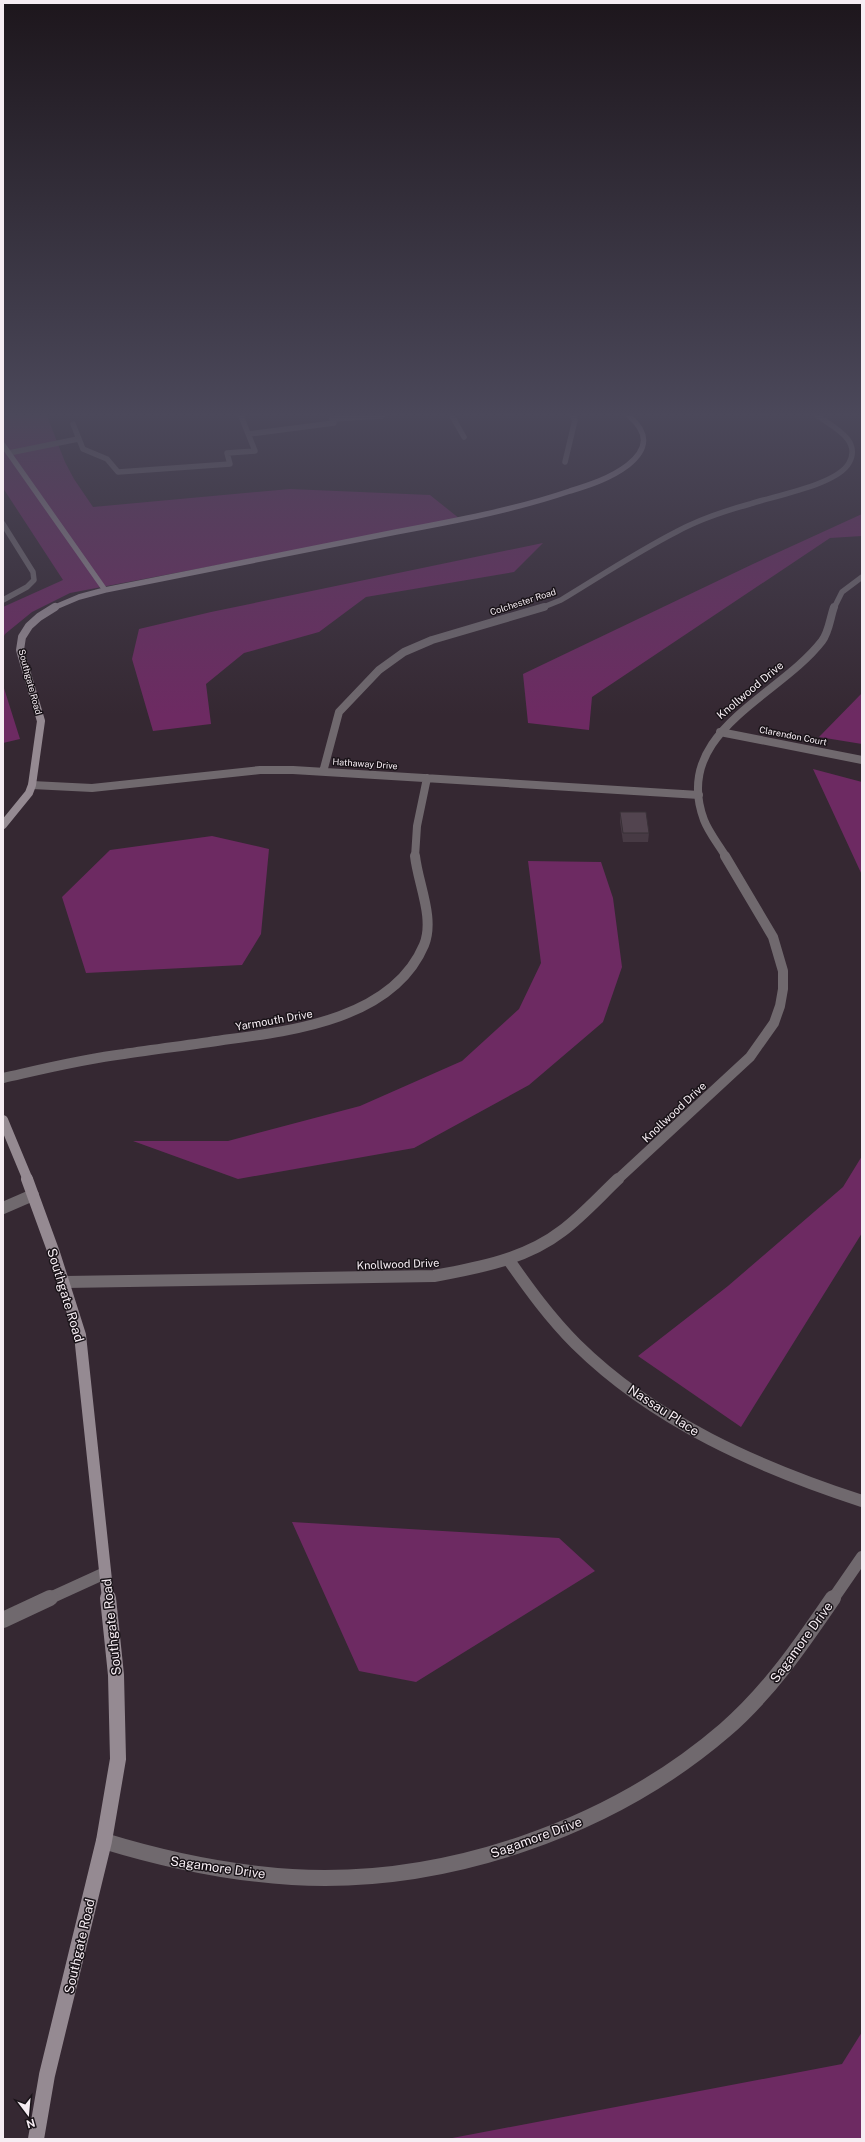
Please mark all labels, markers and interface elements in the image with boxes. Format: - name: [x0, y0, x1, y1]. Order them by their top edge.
- street label: Colchester Road: [488, 586, 557, 617]
- street label: Southgate Road: [16, 648, 44, 716]
- street label: Knollwood Drive: [714, 659, 786, 721]
- street label: Clarendon Court: [758, 724, 828, 748]
- street label: Hathaway Drive: [332, 756, 398, 771]
- street label: Yarmouth Drive: [235, 1007, 313, 1033]
- street label: Knollwood Drive: [640, 1079, 708, 1145]
- street label: Southgate Road: [44, 1247, 87, 1344]
- street label: Knollwood Drive: [356, 1257, 440, 1271]
- street label: Nassau Place: [625, 1382, 702, 1439]
- street label: Southgate Road: [99, 1578, 124, 1676]
- street label: Sagamore Drive: [767, 1599, 836, 1686]
- street label: Sagamore Drive: [488, 1814, 584, 1861]
- street label: Sagamore Drive: [169, 1853, 267, 1882]
- street label: Southgate Road: [61, 1897, 98, 1995]
- north arrow: [8, 2094, 48, 2134]
- text: N: [25, 2117, 37, 2131]

